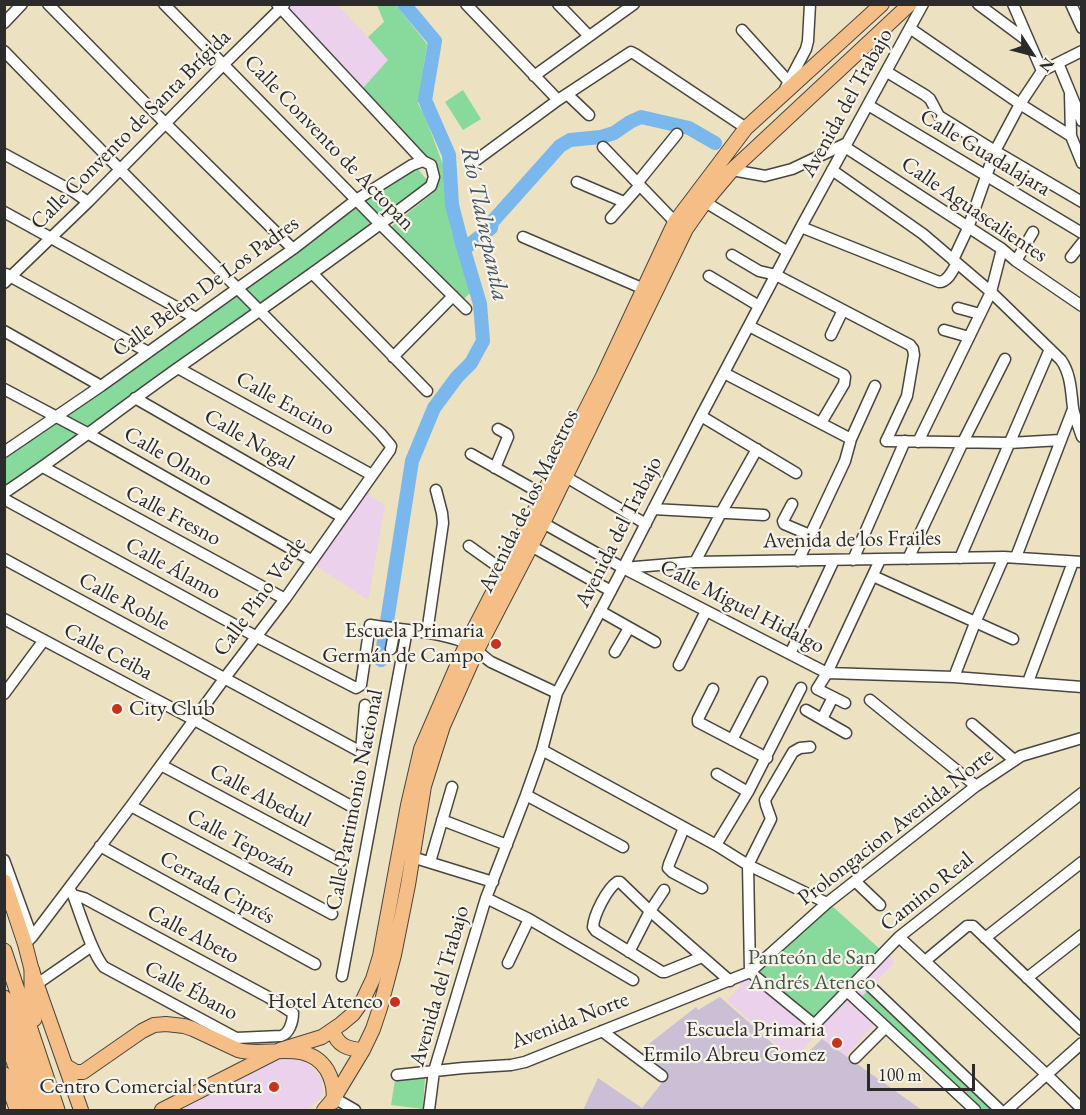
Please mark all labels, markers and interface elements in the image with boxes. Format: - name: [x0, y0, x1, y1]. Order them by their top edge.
- street label: Calle Convento de Santa Brígida: [25, 24, 237, 236]
- street label: Avenida del Trabajo: [795, 24, 899, 182]
- north arrow: [1002, 24, 1062, 84]
- street label: Calle Convento de Actopan: [238, 50, 420, 236]
- text: N: [1035, 53, 1059, 76]
- street label: Calle Guadalajara: [915, 104, 1055, 202]
- water label: Río Tlalnepantla: [454, 144, 514, 304]
- street label: Calle Aguascalientes: [896, 151, 1052, 269]
- street label: Calle Belem De Los Padres: [108, 211, 304, 363]
- street label: Calle Encino: [231, 366, 339, 442]
- street label: Calle Nogal: [199, 404, 299, 476]
- street label: Avenida de los Maestros: [473, 405, 585, 597]
- street label: Calle Olmo: [119, 421, 217, 493]
- street label: Avenida del Trabajo: [570, 452, 668, 612]
- street label: Calle Fresno: [121, 480, 225, 552]
- street label: Avenida de los Frailes: [763, 525, 941, 555]
- street label: Calle Álamo: [121, 532, 225, 606]
- street label: Calle Pino Verde: [208, 532, 312, 662]
- street label: Calle Miguel Hidalgo: [655, 554, 829, 660]
- street label: Calle Roble: [74, 567, 174, 637]
- street label: Calle Ceiba: [59, 618, 157, 686]
- place label: Escuela Primaria Germán de Campo: [322, 618, 484, 670]
- marker: Escuela Primaria Germán de Campo: [489, 637, 503, 651]
- street label: Calle Patrimonio Nacional: [321, 687, 389, 913]
- place label: City Club: [129, 696, 215, 722]
- marker: City Club: [110, 702, 124, 716]
- street label: Prolongacion Avenida Norte: [793, 742, 999, 912]
- street label: Calle Abedul: [205, 758, 315, 834]
- street label: Calle Tepozán: [182, 803, 300, 883]
- street label: Cerrada Ciprés: [155, 846, 279, 930]
- street label: Camino Real: [875, 846, 979, 938]
- street label: Calle Abeto: [142, 900, 244, 970]
- street label: Avenida del Trabajo: [404, 903, 476, 1069]
- park label: Panteón de San Andrés Atenco: [748, 945, 876, 996]
- street label: Calle Ébano: [140, 955, 242, 1027]
- street label: Avenida Norte: [507, 986, 633, 1056]
- place label: Hotel Atenco: [267, 989, 383, 1015]
- marker: Hotel Atenco: [388, 995, 402, 1009]
- place label: Escuela Primaria Ermilo Abreu Gomez: [643, 1017, 825, 1068]
- marker: Escuela Primaria Ermilo Abreu Gomez: [830, 1036, 844, 1050]
- scale bar: [870, 1052, 978, 1090]
- text: 100 m: [878, 1063, 922, 1086]
- place label: Centro Comercial Sentura: [39, 1074, 262, 1100]
- marker: Centro Comercial Sentura: [267, 1080, 281, 1094]

